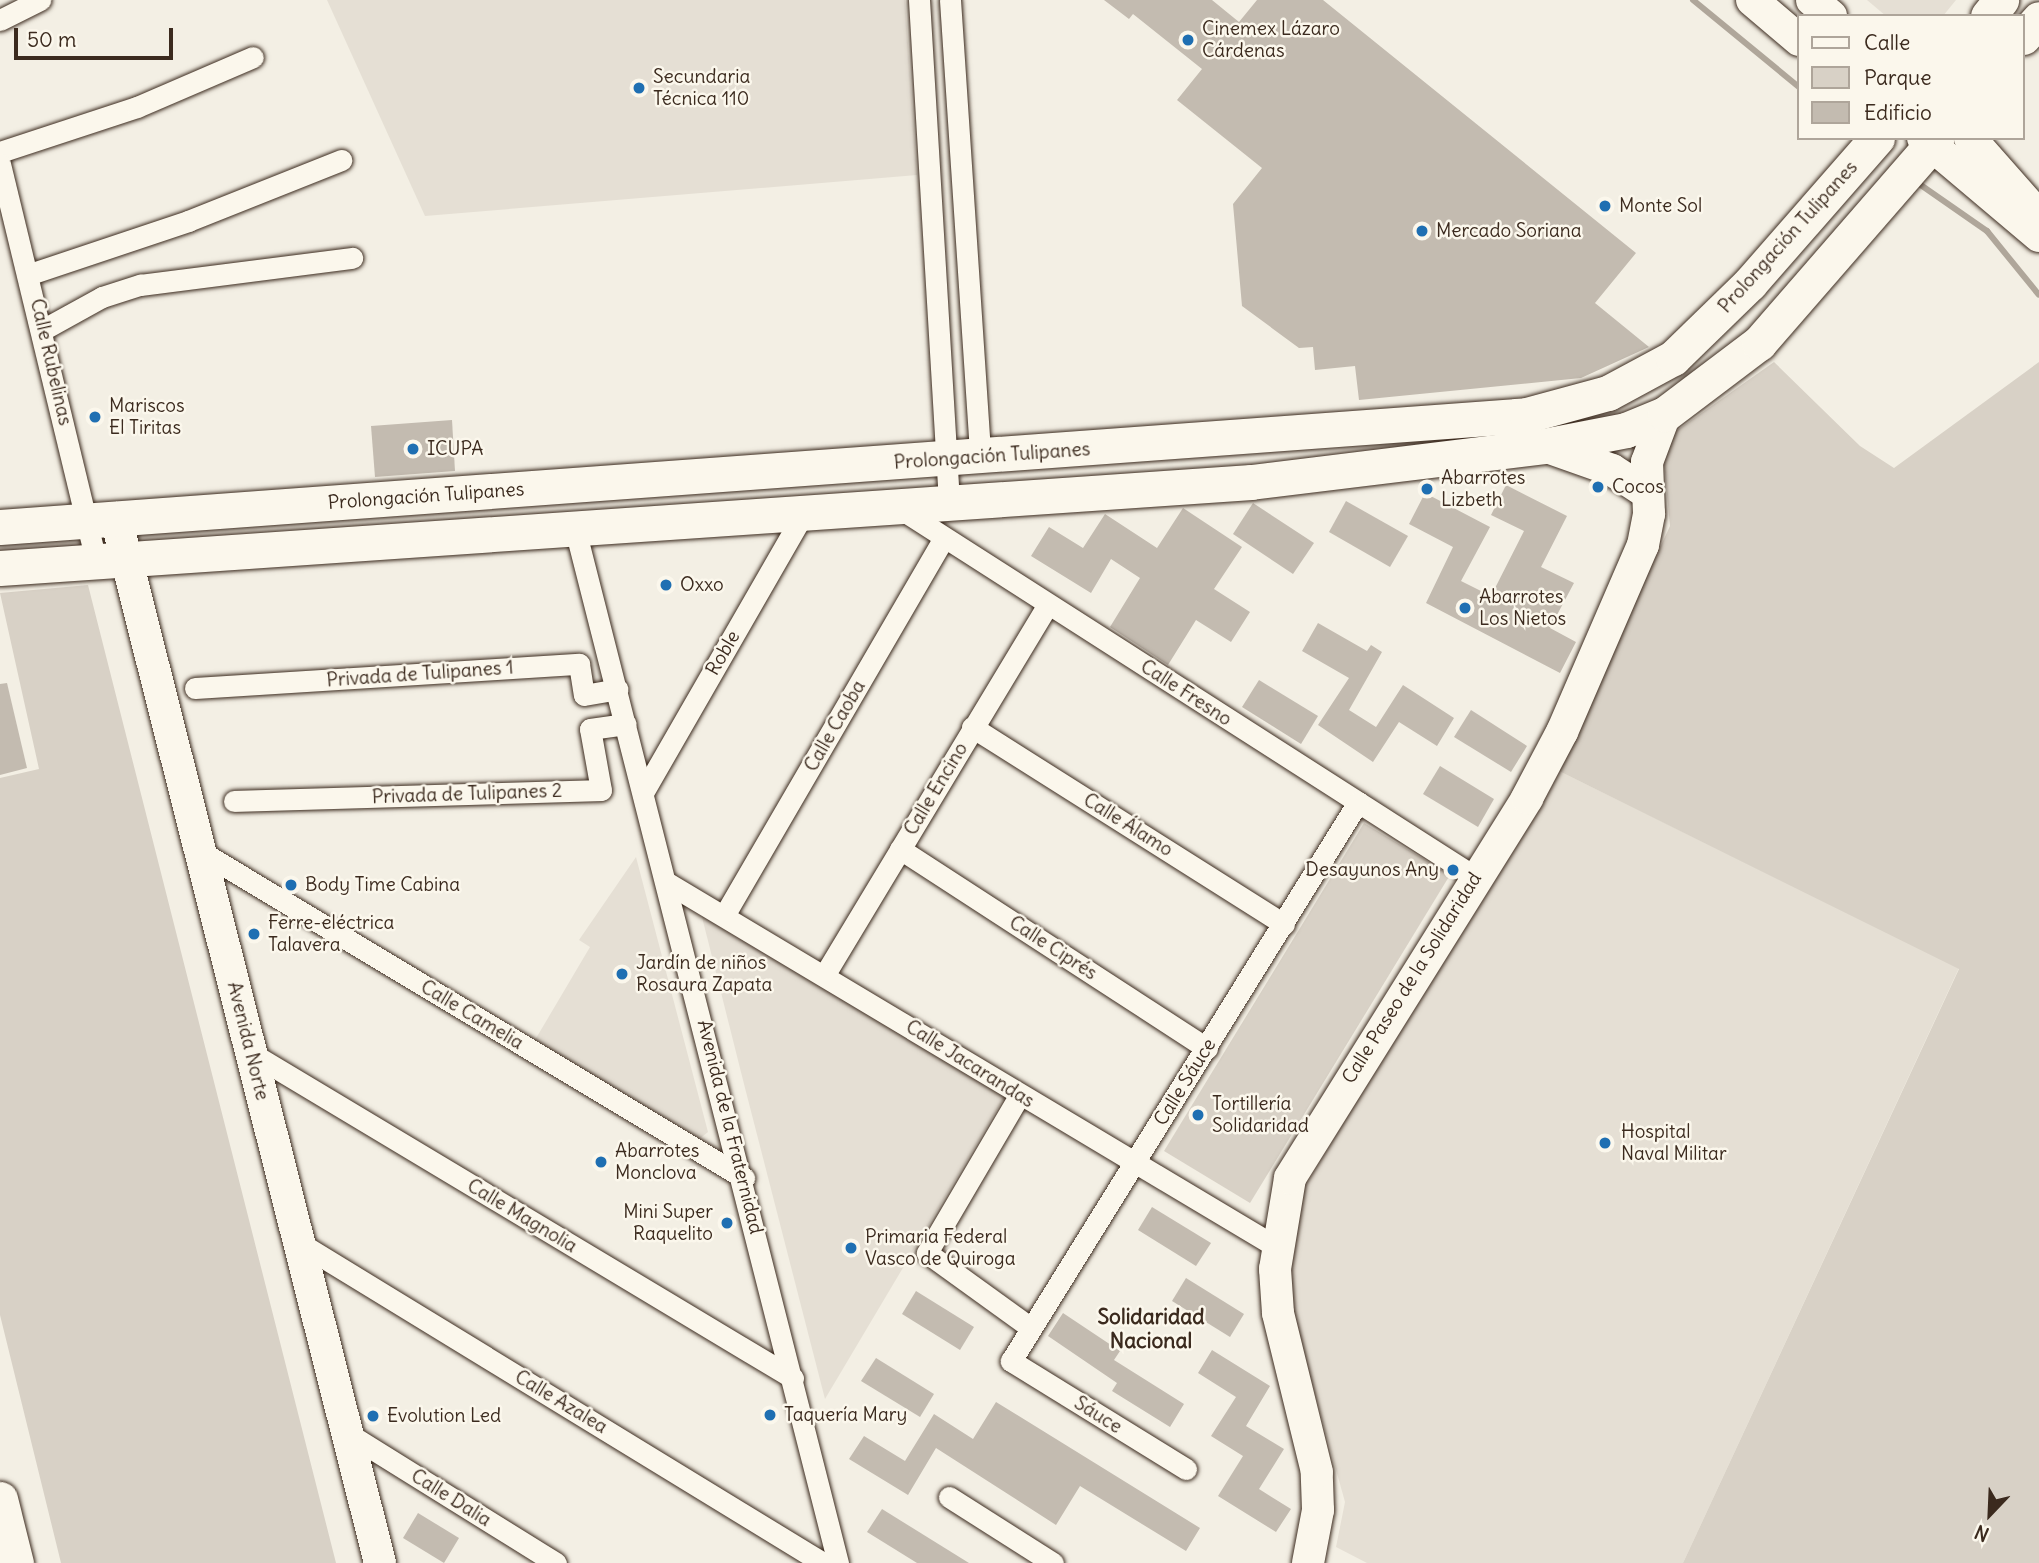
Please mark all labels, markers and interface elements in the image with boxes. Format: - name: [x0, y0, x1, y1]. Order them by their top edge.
- scale bar: [18, 14, 177, 58]
- legend: [1798, 14, 2025, 140]
- place label: Cinemex Lázaro Cárdenas: [1202, 18, 1340, 62]
- text: 50 m: [27, 26, 76, 53]
- text: Calle: [1864, 29, 1910, 56]
- marker: Cinemex Lázaro Cárdenas: [1180, 32, 1196, 48]
- text: Parque: [1864, 64, 1932, 91]
- place label: Secundaria Técnica 110: [653, 66, 750, 110]
- marker: Secundaria Técnica 110: [631, 80, 647, 96]
- text: Edificio: [1864, 99, 1932, 126]
- street label: Prolongación Tulipanes: [1714, 156, 1862, 318]
- place label: Monte Sol: [1619, 195, 1702, 217]
- marker: Monte Sol: [1597, 198, 1613, 214]
- place label: Mercado Soriana: [1436, 220, 1582, 242]
- marker: Mercado Soriana: [1414, 223, 1430, 239]
- street label: Calle Rubelinas: [25, 296, 77, 428]
- place label: Mariscos El Tiritas: [109, 395, 185, 439]
- marker: Mariscos El Tiritas: [87, 409, 103, 425]
- place label: ICUPA: [427, 438, 484, 460]
- street label: Prolongación Tulipanes: [893, 438, 1091, 474]
- marker: ICUPA: [405, 441, 421, 457]
- place label: Abarrotes Lizbeth: [1441, 467, 1525, 511]
- place label: Cocos: [1612, 476, 1664, 498]
- street label: Prolongación Tulipanes: [327, 478, 525, 514]
- marker: Cocos: [1590, 479, 1606, 495]
- marker: Abarrotes Lizbeth: [1419, 481, 1435, 497]
- place label: Oxxo: [680, 574, 724, 596]
- marker: Oxxo: [658, 577, 674, 593]
- place label: Abarrotes Los Nietos: [1479, 586, 1566, 630]
- marker: Abarrotes Los Nietos: [1457, 600, 1473, 616]
- street label: Roble: [701, 627, 745, 679]
- street label: Calle Fresno: [1136, 655, 1236, 731]
- street label: Privada de Tulipanes 1: [326, 656, 514, 692]
- street label: Calle Caoba: [800, 676, 870, 776]
- street label: Calle Encino: [899, 738, 973, 840]
- street label: Privada de Tulipanes 2: [371, 779, 563, 809]
- street label: Calle Álamo: [1079, 789, 1177, 861]
- place label: Desayunos Any: [1305, 859, 1439, 881]
- marker: Desayunos Any: [1445, 862, 1461, 878]
- street label: Calle Paseo de la Solidaridad: [1337, 868, 1487, 1088]
- place label: Body Time Cabina: [305, 874, 460, 896]
- marker: Body Time Cabina: [283, 877, 299, 893]
- street label: Calle Ciprés: [1005, 911, 1101, 985]
- place label: Ferre-eléctrica Talavera: [268, 912, 394, 956]
- marker: Ferre-eléctrica Talavera: [246, 926, 262, 942]
- place label: Jardín de niños Rosaura Zapata: [636, 952, 772, 996]
- marker: Jardín de niños Rosaura Zapata: [614, 966, 630, 982]
- street label: Calle Camelia: [416, 975, 528, 1055]
- street label: Avenida Norte: [222, 979, 274, 1103]
- street label: Calle Jacarandas: [902, 1015, 1038, 1113]
- street label: Avenida de la Fraternidad: [692, 1018, 768, 1236]
- street label: Calle Sáuce: [1149, 1034, 1221, 1130]
- place label: Tortillería Solidaridad: [1212, 1093, 1309, 1137]
- marker: Tortillería Solidaridad: [1190, 1107, 1206, 1123]
- place label: Hospital Naval Militar: [1621, 1121, 1727, 1165]
- marker: Hospital Naval Militar: [1595, 1133, 1615, 1153]
- place label: Abarrotes Monclova: [615, 1140, 699, 1184]
- marker: Abarrotes Monclova: [593, 1154, 609, 1170]
- street label: Calle Magnolia: [463, 1174, 581, 1258]
- place label: Mini Super Raquelito: [623, 1201, 713, 1245]
- marker: Mini Super Raquelito: [719, 1215, 735, 1231]
- place label: Primaria Federal Vasco de Quiroga: [865, 1226, 1016, 1270]
- marker: Primaria Federal Vasco de Quiroga: [843, 1240, 859, 1256]
- district label: Solidaridad Nacional: [1097, 1304, 1205, 1354]
- street label: Calle Azalea: [511, 1365, 611, 1439]
- street label: Sáuce: [1070, 1392, 1126, 1438]
- place label: Taquería Mary: [784, 1404, 907, 1426]
- place label: Evolution Led: [387, 1405, 501, 1427]
- marker: Taquería Mary: [762, 1407, 778, 1423]
- marker: Evolution Led: [365, 1408, 381, 1424]
- street label: Calle Dalia: [407, 1464, 495, 1532]
- north arrow: [1955, 1479, 2025, 1549]
- text: N: [1971, 1520, 1993, 1547]

